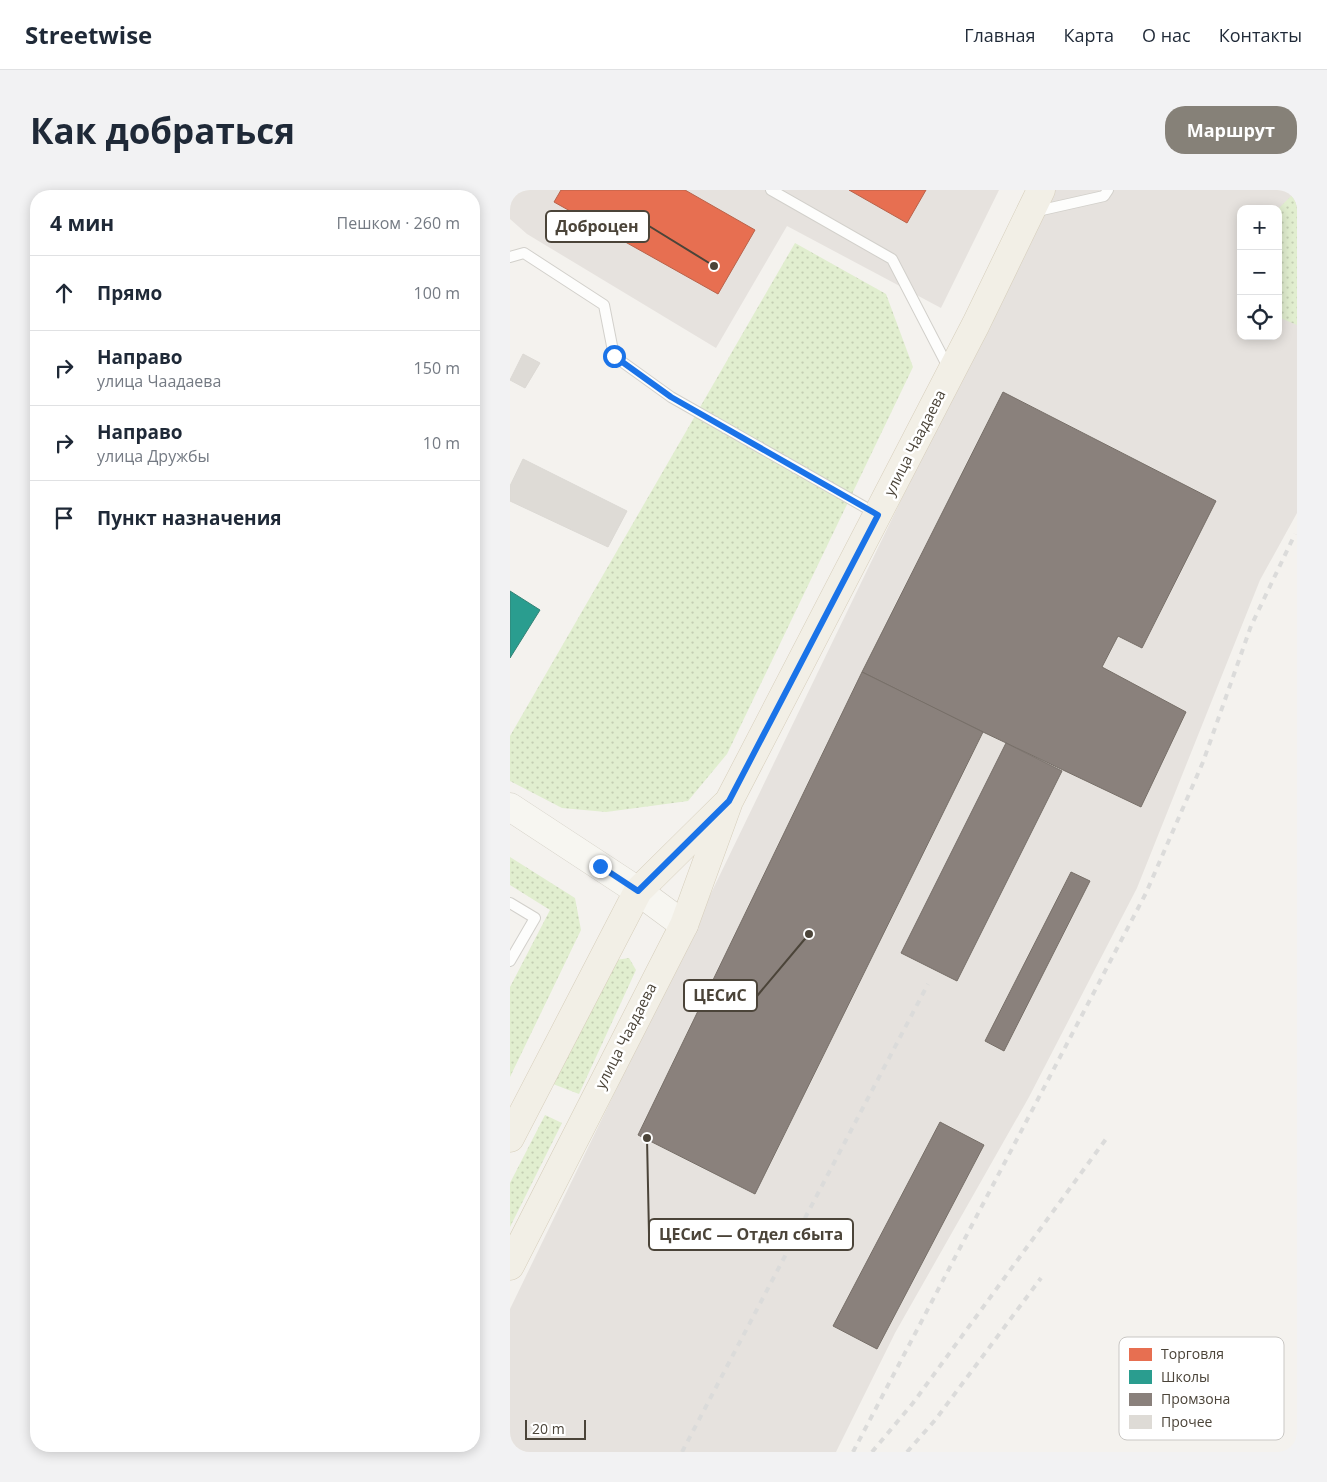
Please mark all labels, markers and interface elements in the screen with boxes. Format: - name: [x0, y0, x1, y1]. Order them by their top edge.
- text: Streetwise: [25, 18, 152, 51]
- text: Главная: [964, 23, 1036, 47]
- text: Карта: [1064, 23, 1114, 47]
- text: О нас: [1142, 23, 1191, 47]
- text: Контакты: [1219, 23, 1302, 47]
- button: Маршрут: [1165, 106, 1297, 154]
- text: Как добраться: [30, 107, 295, 154]
- map controls: [1237, 205, 1282, 340]
- button: +: [1237, 205, 1282, 250]
- text: 4 мин: [50, 209, 114, 237]
- callout: Доброцен: [546, 211, 649, 242]
- text: Пешком · 260 m: [337, 212, 460, 234]
- text: Доброцен: [555, 215, 639, 237]
- button: −: [1237, 250, 1282, 295]
- icon: ahead: [50, 279, 78, 307]
- text: Прямо: [97, 280, 162, 306]
- text: 100 m: [414, 282, 460, 304]
- button: locate: [1237, 295, 1282, 340]
- text: Направо: [97, 344, 183, 370]
- route start: [603, 345, 626, 368]
- icon: right: [50, 354, 78, 382]
- text: 150 m: [414, 357, 460, 379]
- text: улица Чаадаева: [97, 370, 221, 392]
- street label: улица Чаадаева: [879, 386, 949, 499]
- text: Направо: [97, 419, 183, 445]
- icon: right: [50, 429, 78, 457]
- text: 10 m: [423, 432, 460, 454]
- text: улица Дружбы: [97, 445, 210, 467]
- icon: arrive: [50, 504, 78, 532]
- text: Пункт назначения: [97, 505, 282, 531]
- route end: [589, 855, 612, 878]
- street label: улица Чаадаева: [590, 979, 660, 1092]
- callout: ЦЕСиС: [684, 980, 757, 1011]
- text: ЦЕСиС: [693, 984, 747, 1006]
- callout: ЦЕСиС — Отдел сбыта: [649, 1219, 853, 1250]
- text: ЦЕСиС — Отдел сбыта: [659, 1223, 843, 1245]
- legend: [1119, 1337, 1284, 1440]
- text: Торговля: [1161, 1344, 1224, 1363]
- text: Школы: [1161, 1367, 1210, 1386]
- text: Промзона: [1161, 1389, 1230, 1408]
- text: Прочее: [1161, 1412, 1213, 1431]
- scale bar: [525, 1417, 586, 1440]
- text: 20 m: [532, 1419, 565, 1438]

